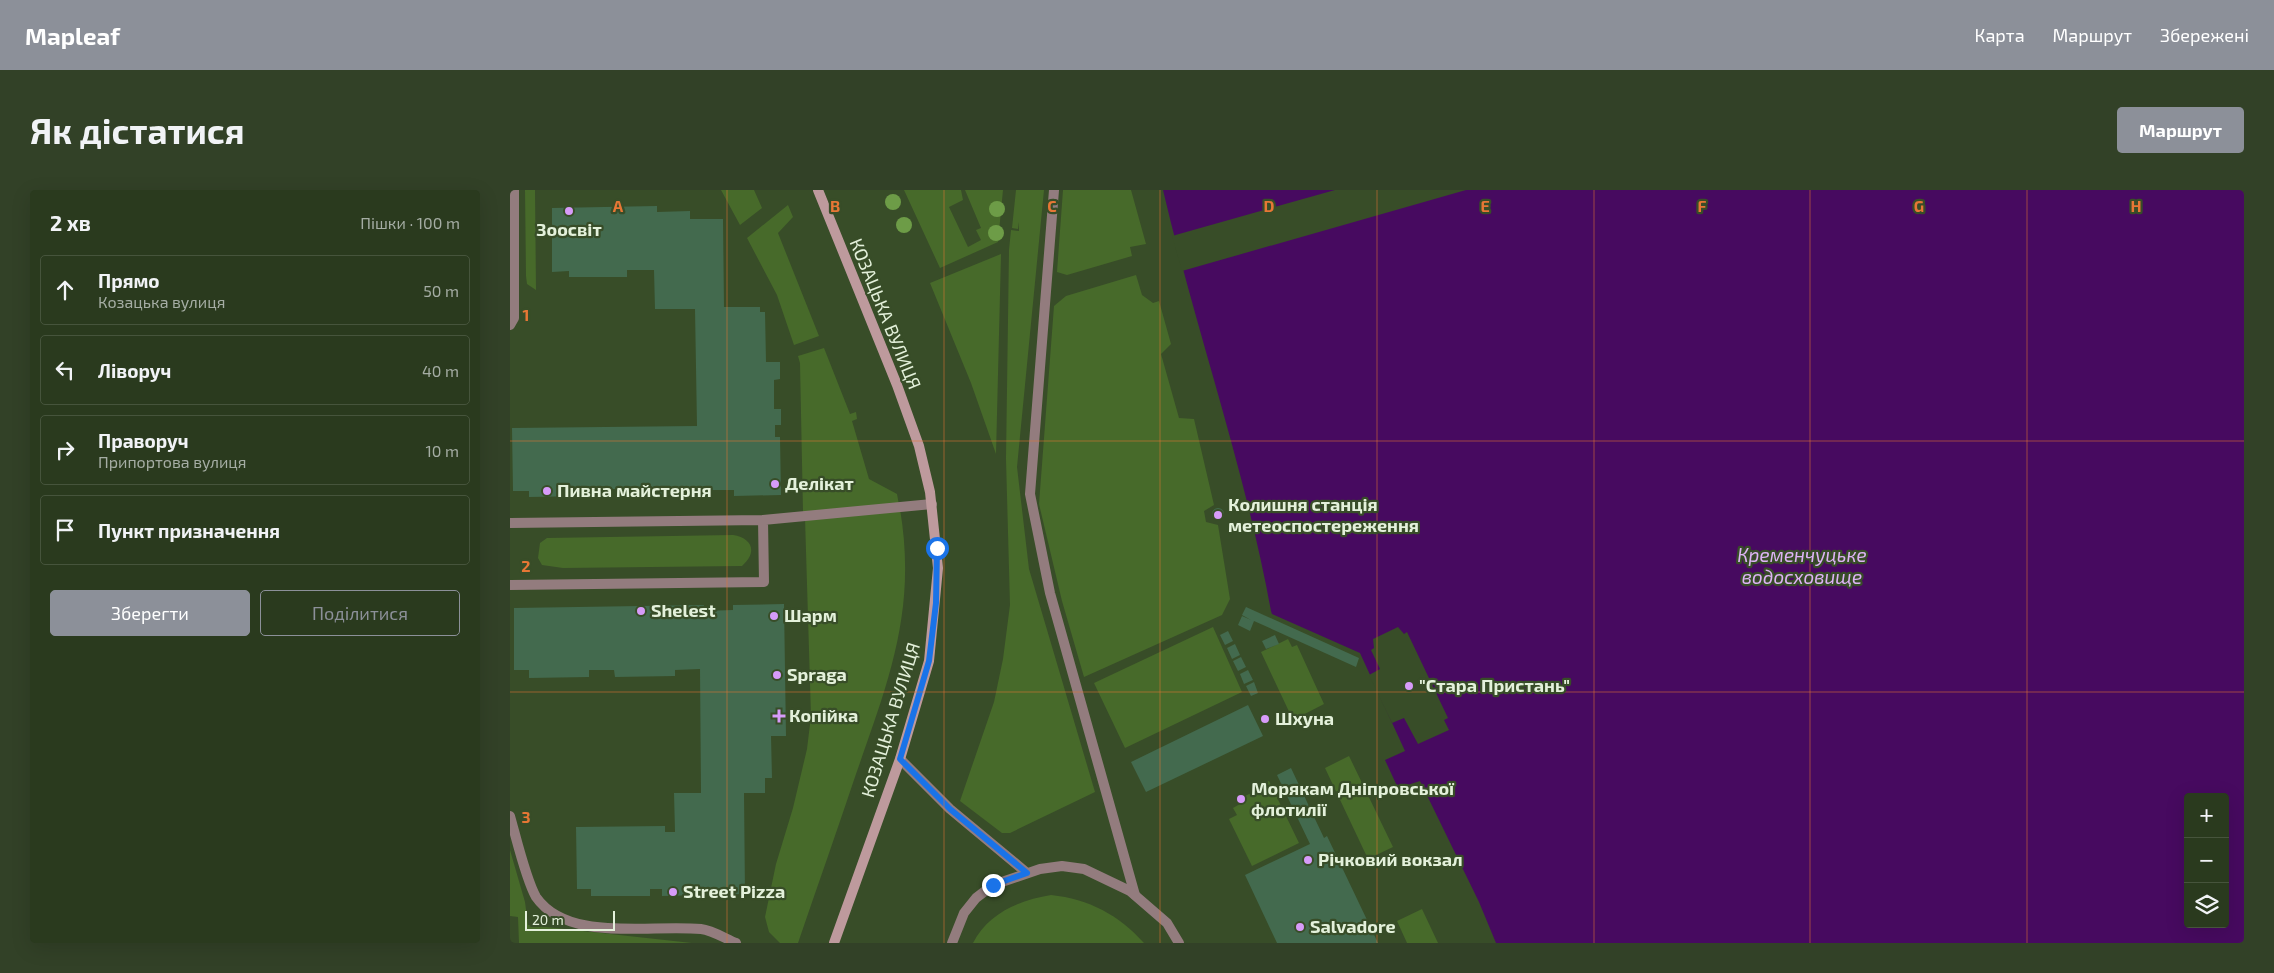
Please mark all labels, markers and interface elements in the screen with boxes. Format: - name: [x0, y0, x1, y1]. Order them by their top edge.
- text: Mapleaf: [25, 21, 120, 50]
- text: Карта: [1975, 24, 2025, 46]
- text: Маршрут: [2053, 24, 2132, 46]
- text: Збережені: [2160, 24, 2249, 46]
- button: Маршрут: [2117, 107, 2244, 153]
- text: Як дістатися: [30, 109, 244, 151]
- text: A: [613, 196, 624, 215]
- text: B: [830, 196, 840, 215]
- text: C: [1047, 196, 1057, 215]
- text: D: [1264, 196, 1275, 215]
- text: E: [1480, 196, 1490, 215]
- text: F: [1698, 196, 1707, 215]
- text: G: [1914, 196, 1924, 215]
- text: H: [2130, 196, 2142, 215]
- marker: Зоосвіт: [563, 205, 575, 217]
- text: 2 хв: [50, 210, 91, 235]
- text: Пішки · 100 m: [360, 213, 460, 232]
- place label: Зоосвіт: [536, 218, 602, 240]
- street label: КОЗАЦЬКА ВУЛИЦЯ: [846, 235, 926, 392]
- text: Прямо: [98, 269, 160, 292]
- icon: ahead: [51, 276, 79, 304]
- text: 50 m: [423, 281, 459, 300]
- text: Козацька вулиця: [98, 292, 225, 311]
- text: 1: [523, 305, 529, 324]
- icon: left: [51, 356, 79, 384]
- text: Ліворуч: [98, 359, 171, 382]
- text: 40 m: [422, 361, 459, 380]
- text: Праворуч: [98, 429, 189, 452]
- icon: right: [51, 436, 79, 464]
- text: 10 m: [425, 441, 459, 460]
- text: Припортова вулиця: [98, 452, 247, 471]
- place label: Делікат: [785, 472, 854, 494]
- marker: Делікат: [769, 478, 781, 490]
- place label: Пивна майстерня: [557, 479, 712, 501]
- marker: Пивна майстерня: [541, 485, 553, 497]
- place label: Колишня станція метеоспостереження: [1228, 493, 1419, 536]
- marker: Колишня станція метеоспостереження: [1212, 509, 1224, 521]
- icon: arrive: [51, 516, 79, 544]
- text: Пункт призначення: [98, 519, 280, 542]
- route start: [926, 537, 949, 560]
- water label: Кременчуцьке водосховище: [1737, 543, 1867, 588]
- text: 2: [521, 556, 531, 575]
- button: Зберегти: [50, 590, 250, 636]
- button: Поділитися: [260, 590, 460, 636]
- place label: Shelest: [651, 599, 716, 621]
- place label: Шарм: [784, 604, 837, 626]
- marker: Shelest: [635, 605, 647, 617]
- marker: Шарм: [768, 610, 780, 622]
- street label: КОЗАЦЬКА ВУЛИЦЯ: [856, 640, 924, 800]
- place label: Spraga: [787, 663, 847, 685]
- marker: Spraga: [771, 669, 783, 681]
- place label: "Стара Пристань": [1419, 674, 1570, 696]
- marker: "Стара Пристань": [1403, 680, 1415, 692]
- place label: Копійка: [789, 704, 858, 726]
- place label: Шхуна: [1275, 707, 1334, 729]
- marker: Копійка: [773, 710, 785, 722]
- marker: Шхуна: [1259, 713, 1271, 725]
- place label: Морякам Дніпровської флотилії: [1251, 777, 1455, 820]
- marker: Морякам Дніпровської флотилії: [1235, 793, 1247, 805]
- map controls: [2184, 793, 2229, 928]
- button: +: [2184, 793, 2229, 838]
- text: 3: [521, 807, 531, 826]
- button: −: [2184, 838, 2229, 883]
- place label: Річковий вокзал: [1318, 848, 1463, 870]
- marker: Річковий вокзал: [1302, 854, 1314, 866]
- route end: [982, 874, 1005, 897]
- place label: Street Pizza: [683, 880, 785, 902]
- button: layers: [2184, 883, 2229, 928]
- marker: Street Pizza: [667, 886, 679, 898]
- scale bar: [525, 908, 615, 931]
- text: 20 m: [532, 911, 564, 928]
- place label: Salvadore: [1310, 915, 1396, 937]
- marker: Salvadore: [1294, 921, 1306, 933]

